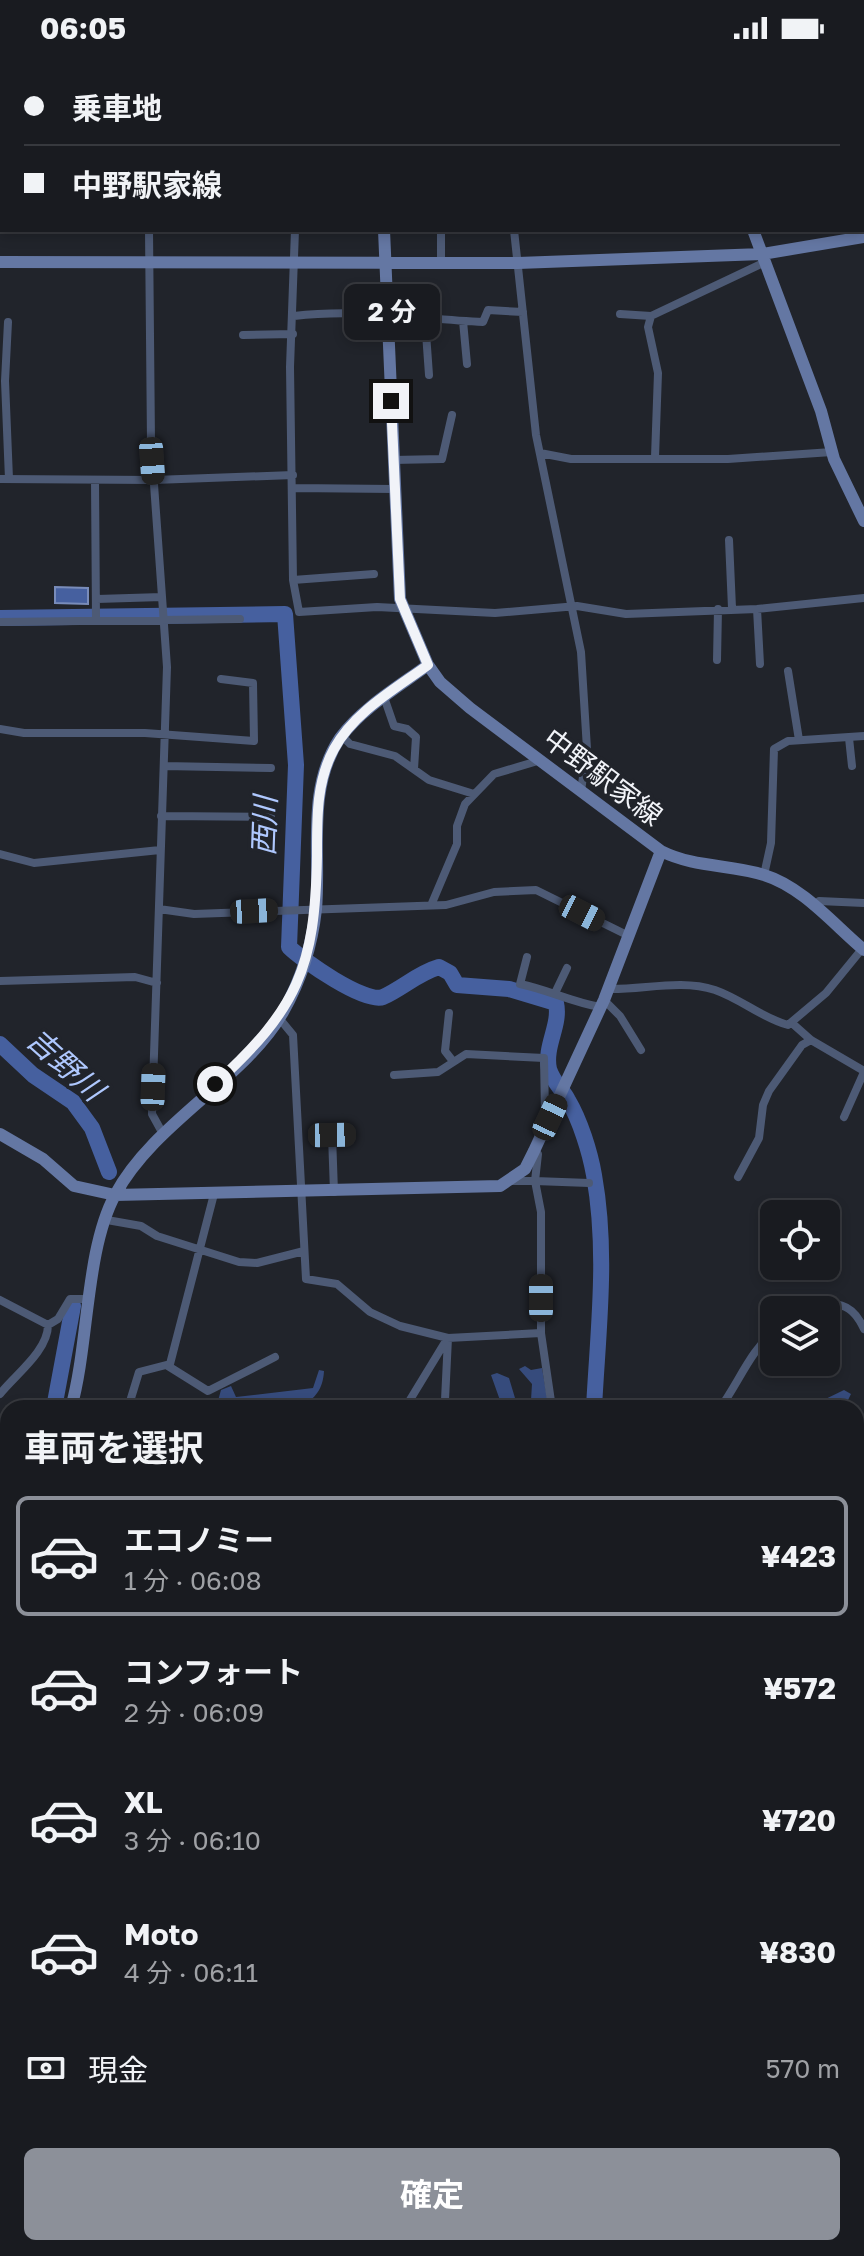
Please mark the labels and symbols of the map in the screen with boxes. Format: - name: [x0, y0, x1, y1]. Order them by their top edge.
- callout: 2 分: [343, 285, 439, 341]
- route end: [373, 383, 409, 419]
- car: [138, 436, 166, 486]
- street label: 中野駅家線: [537, 721, 669, 832]
- water label: 西川: [245, 792, 283, 857]
- car: [555, 891, 609, 935]
- car: [229, 898, 279, 924]
- water label: 吉野川: [20, 1021, 113, 1110]
- car: [140, 1063, 166, 1111]
- route start: [197, 1066, 233, 1102]
- car: [529, 1090, 571, 1144]
- car: [308, 1123, 356, 1147]
- car: [529, 1274, 553, 1322]

